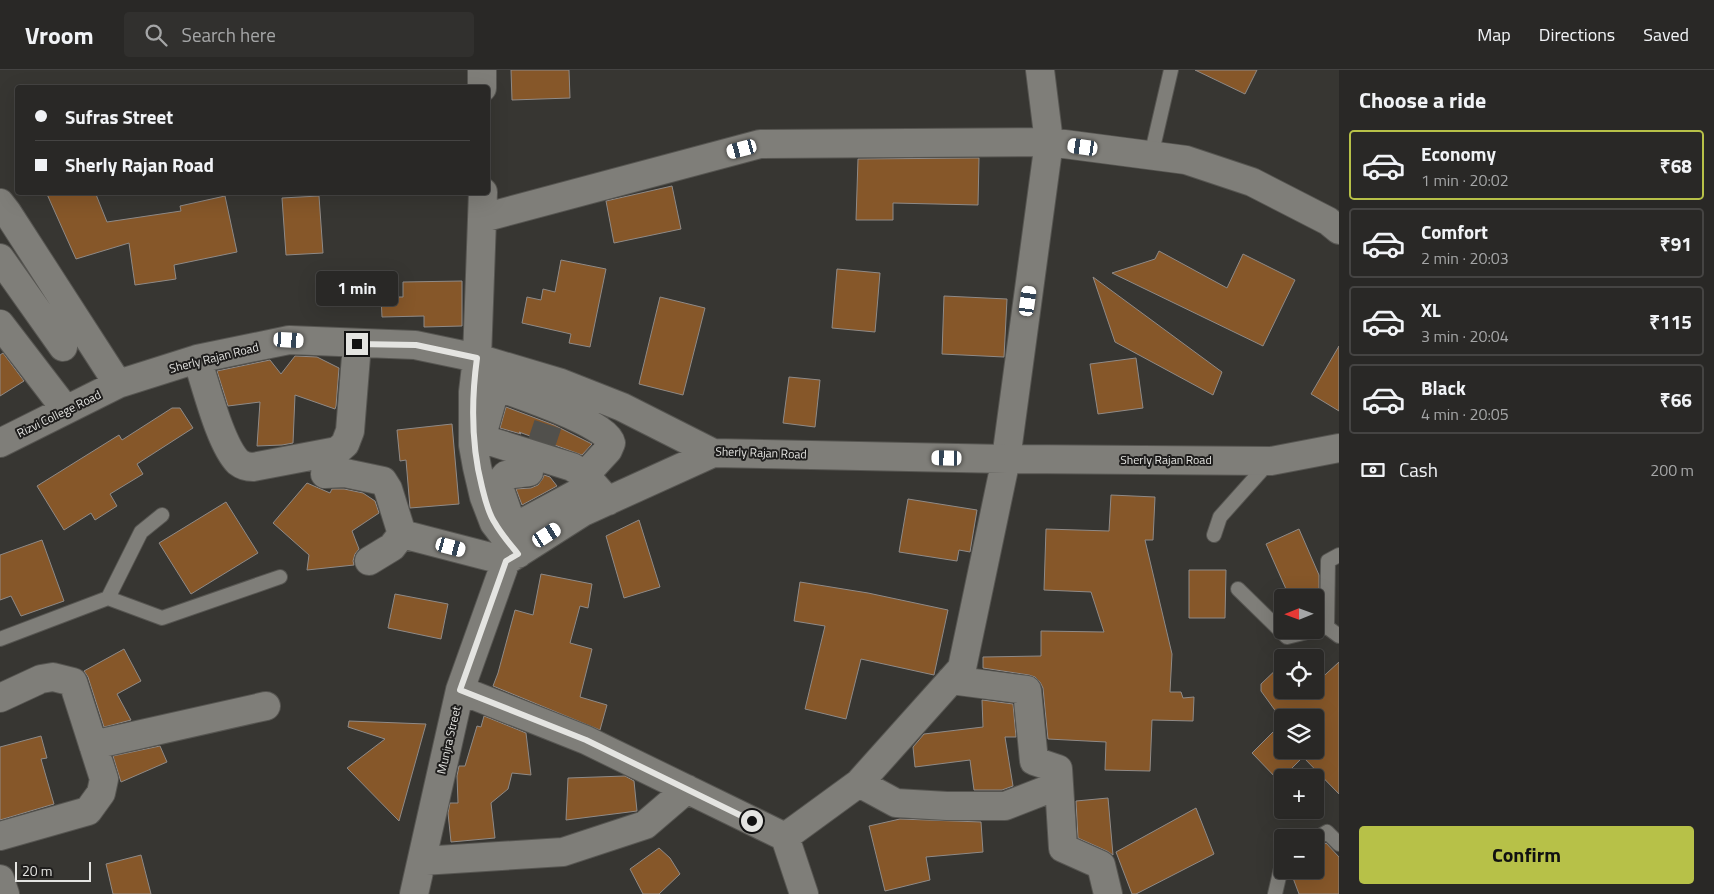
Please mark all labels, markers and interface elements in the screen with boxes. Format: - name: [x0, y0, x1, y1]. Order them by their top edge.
- search box: [124, 12, 474, 57]
- text: Vroom: [25, 17, 94, 53]
- text: Search here: [182, 20, 276, 49]
- icon: search: [142, 21, 170, 49]
- text: Map: [1477, 21, 1511, 48]
- text: Directions: [1539, 21, 1615, 48]
- text: Saved: [1643, 21, 1689, 48]
- text: Choose a ride: [1359, 83, 1486, 117]
- text: Sufras Street: [65, 102, 173, 131]
- car: [1067, 137, 1098, 157]
- car: [725, 138, 758, 160]
- text: Economy: [1421, 139, 1496, 168]
- icon: car: [1361, 143, 1406, 188]
- text: Sherly Rajan Road: [65, 150, 214, 179]
- text: ₹68: [1660, 151, 1692, 180]
- text: 1 min · 20:02: [1421, 168, 1509, 192]
- text: Comfort: [1421, 217, 1488, 246]
- icon: car: [1361, 221, 1406, 266]
- text: ₹91: [1660, 229, 1692, 258]
- text: 2 min · 20:03: [1421, 246, 1509, 270]
- callout: 1 min: [316, 272, 398, 306]
- text: 1 min: [338, 276, 376, 300]
- car: [1018, 285, 1037, 317]
- text: XL: [1421, 295, 1441, 324]
- icon: car: [1361, 299, 1406, 344]
- text: ₹115: [1649, 307, 1692, 336]
- text: 3 min · 20:04: [1421, 324, 1509, 348]
- car: [273, 332, 304, 348]
- route end: [346, 333, 368, 355]
- street label: Sherly Rajan Road: [167, 337, 261, 378]
- text: Black: [1421, 373, 1466, 402]
- icon: car: [1361, 377, 1406, 422]
- street label: Rizvi College Road: [13, 385, 104, 442]
- text: ₹66: [1660, 385, 1692, 414]
- text: 4 min · 20:05: [1421, 402, 1509, 426]
- street label: Sherly Rajan Road: [715, 441, 807, 464]
- car: [931, 450, 962, 466]
- street label: Sherly Rajan Road: [1120, 450, 1212, 469]
- text: Cash: [1399, 455, 1438, 484]
- icon: cash: [1359, 456, 1387, 484]
- text: 200 m: [1650, 458, 1694, 482]
- car: [530, 521, 563, 549]
- car: [434, 536, 467, 558]
- north arrow: [1274, 589, 1324, 639]
- map controls: [1274, 589, 1324, 879]
- button: locate: [1274, 649, 1324, 699]
- street label: Munjra Street: [431, 703, 466, 776]
- button: layers: [1274, 709, 1324, 759]
- button: +: [1274, 769, 1324, 819]
- route start: [741, 810, 763, 832]
- button: Confirm: [1359, 826, 1694, 884]
- button: −: [1274, 829, 1324, 879]
- scale bar: [15, 859, 91, 882]
- text: 20 m: [22, 860, 52, 881]

